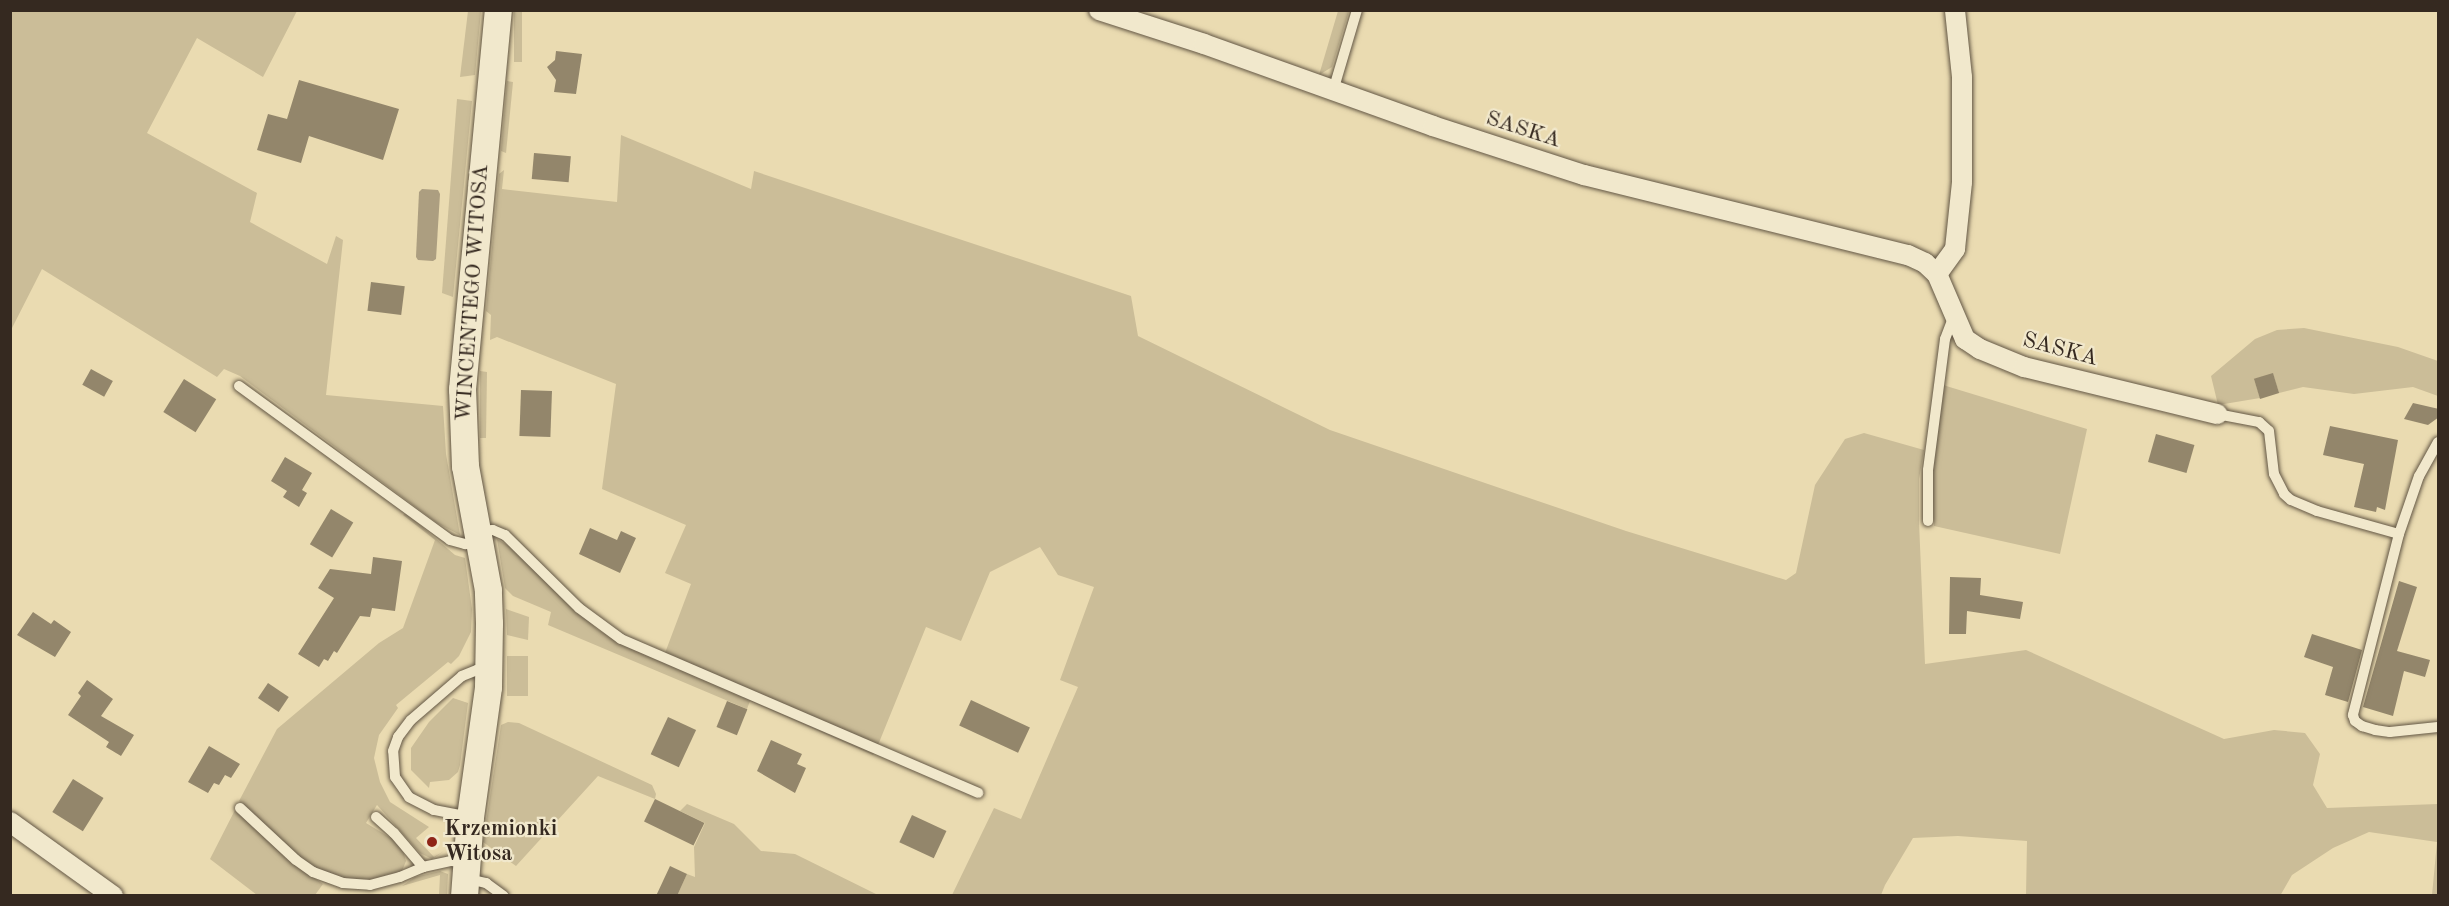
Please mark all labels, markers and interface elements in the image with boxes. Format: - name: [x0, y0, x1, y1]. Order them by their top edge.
- street label: SASKA: [1482, 106, 1564, 154]
- street label: WINCENTEGO WITOSA: [451, 164, 495, 422]
- street label: SASKA: [2019, 327, 2101, 373]
- place label: Krzemionki Witosa: [444, 816, 557, 867]
- marker: Krzemionki Witosa: [425, 835, 439, 849]

